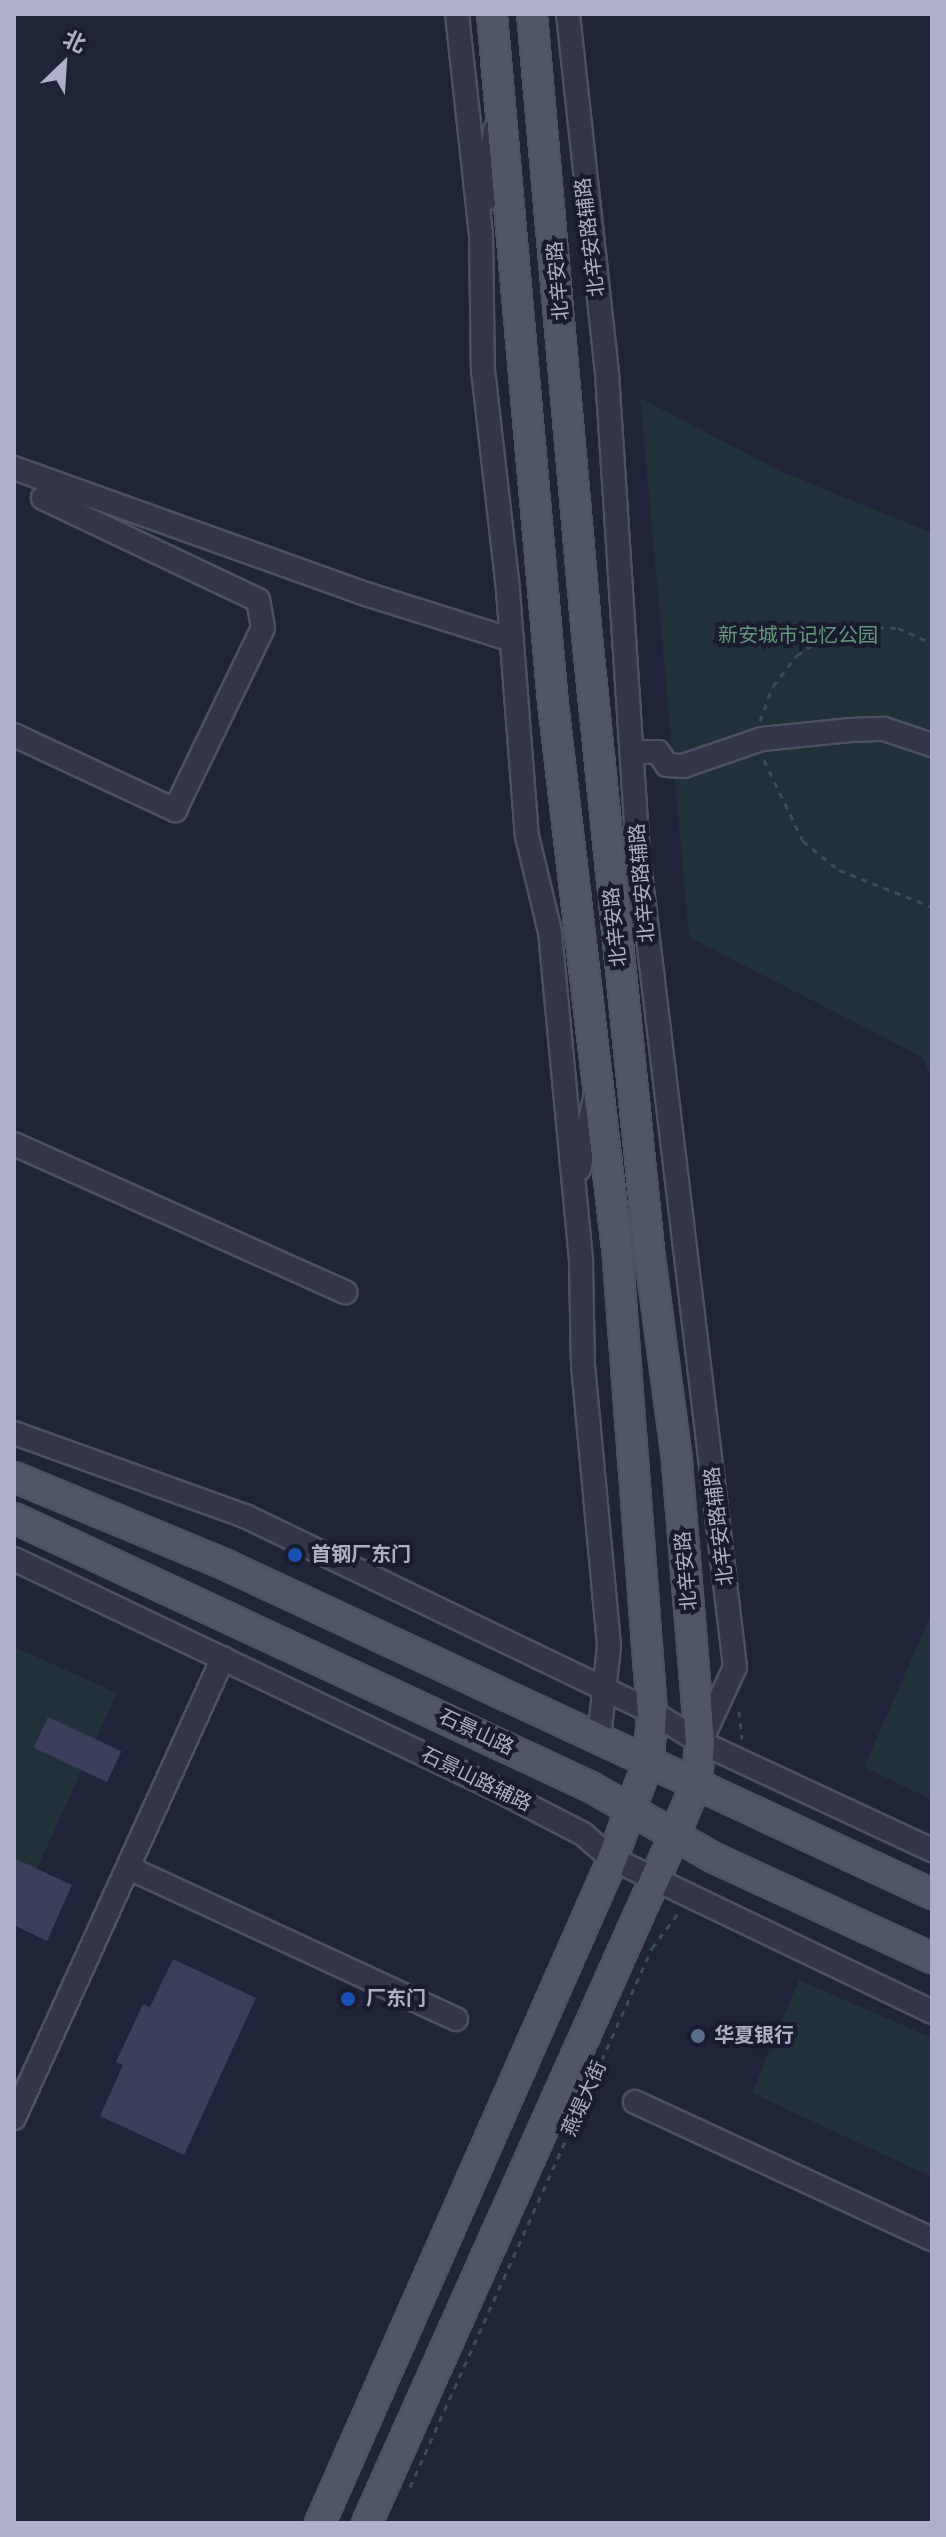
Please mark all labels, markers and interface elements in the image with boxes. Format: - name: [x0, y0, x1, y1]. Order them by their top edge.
- north arrow: [24, 24, 104, 104]
- text: 北: [59, 26, 90, 59]
- street label: 北辛安路辅路: [572, 176, 610, 298]
- street label: 北辛安路: [544, 240, 574, 322]
- park label: 新安城市记忆公园: [718, 624, 878, 648]
- street label: 北辛安路辅路: [626, 822, 660, 944]
- street label: 北辛安路: [600, 886, 632, 968]
- street label: 北辛安路辅路: [701, 1465, 739, 1587]
- street label: 北辛安路: [672, 1530, 702, 1612]
- place label: 首钢厂东门: [311, 1543, 411, 1567]
- marker: 首钢厂东门: [286, 1546, 304, 1564]
- street label: 石景山路: [435, 1705, 517, 1761]
- street label: 石景山路辅路: [417, 1743, 535, 1817]
- place label: 厂东门: [366, 1987, 426, 2011]
- marker: 厂东门: [337, 1988, 359, 2010]
- place label: 华夏银行: [714, 2024, 794, 2048]
- marker: 华夏银行: [689, 2027, 707, 2045]
- street label: 燕堤大街: [558, 2058, 612, 2140]

